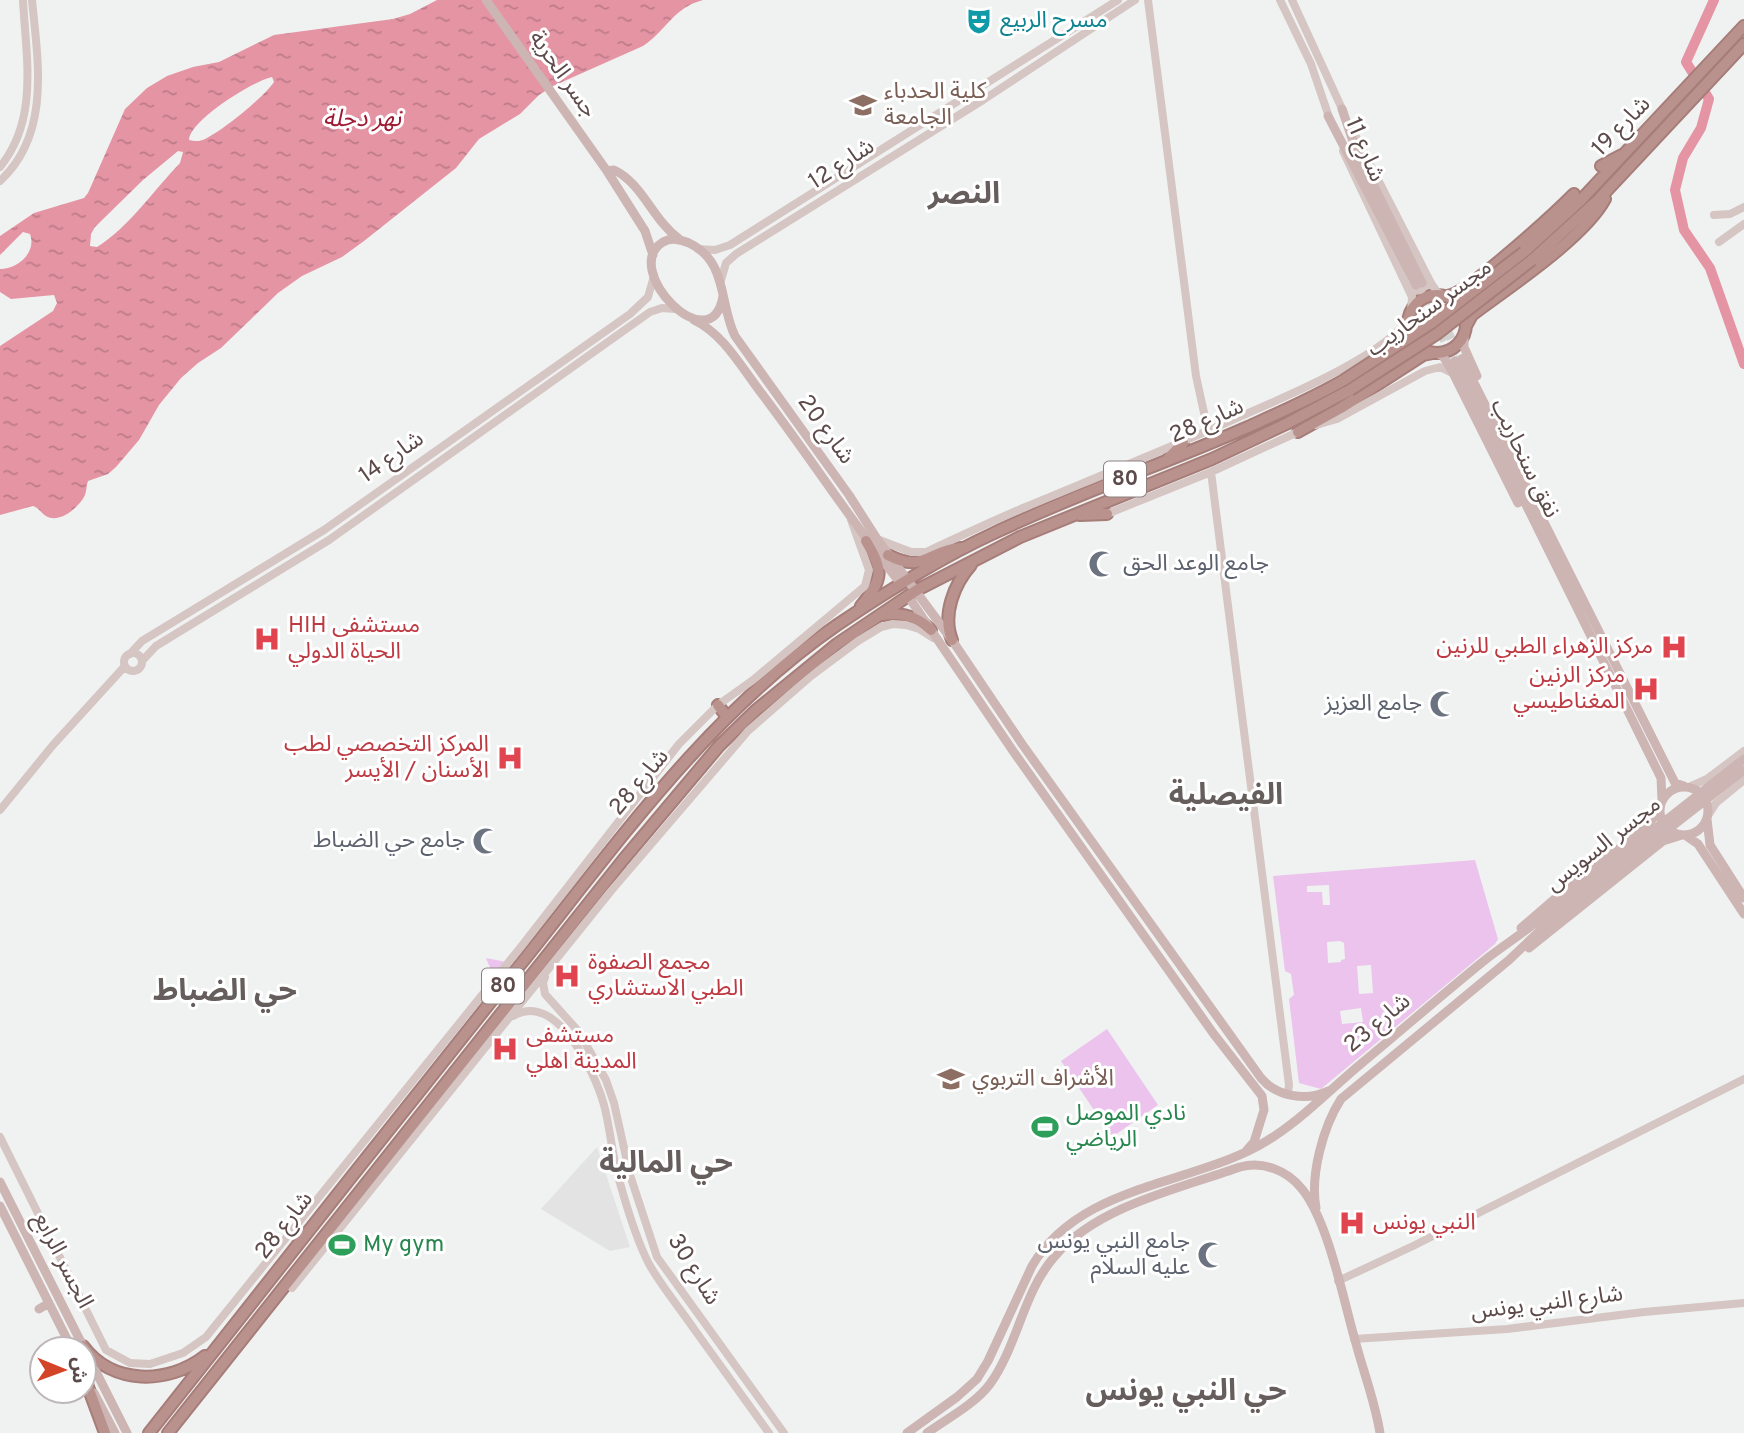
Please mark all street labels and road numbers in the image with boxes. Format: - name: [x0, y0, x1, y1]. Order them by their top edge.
- street label: جسر الحرية: [521, 26, 603, 124]
- street label: شارع 19: [1586, 91, 1658, 163]
- street label: شارع 11: [1337, 113, 1391, 187]
- street label: شارع 12: [804, 133, 880, 197]
- street label: مجسر سنحاريب: [1362, 254, 1498, 364]
- street label: شارع 20: [790, 389, 860, 471]
- street label: شارع 28: [1165, 393, 1249, 451]
- street label: نفق سنحاريب: [1483, 395, 1565, 523]
- street label: شارع 14: [354, 425, 430, 491]
- road number: 80: [1104, 462, 1146, 496]
- street label: شارع 28: [604, 744, 676, 822]
- street label: مجسر السويس: [1540, 791, 1668, 899]
- road number: 80: [482, 968, 524, 1004]
- street label: شارع 23: [1339, 988, 1417, 1060]
- street label: شارع 28: [249, 1186, 321, 1266]
- street label: الجسر الرابع: [25, 1208, 99, 1314]
- street label: شارع 30: [660, 1229, 726, 1311]
- street label: شارع النبي يونس: [1469, 1280, 1625, 1328]

